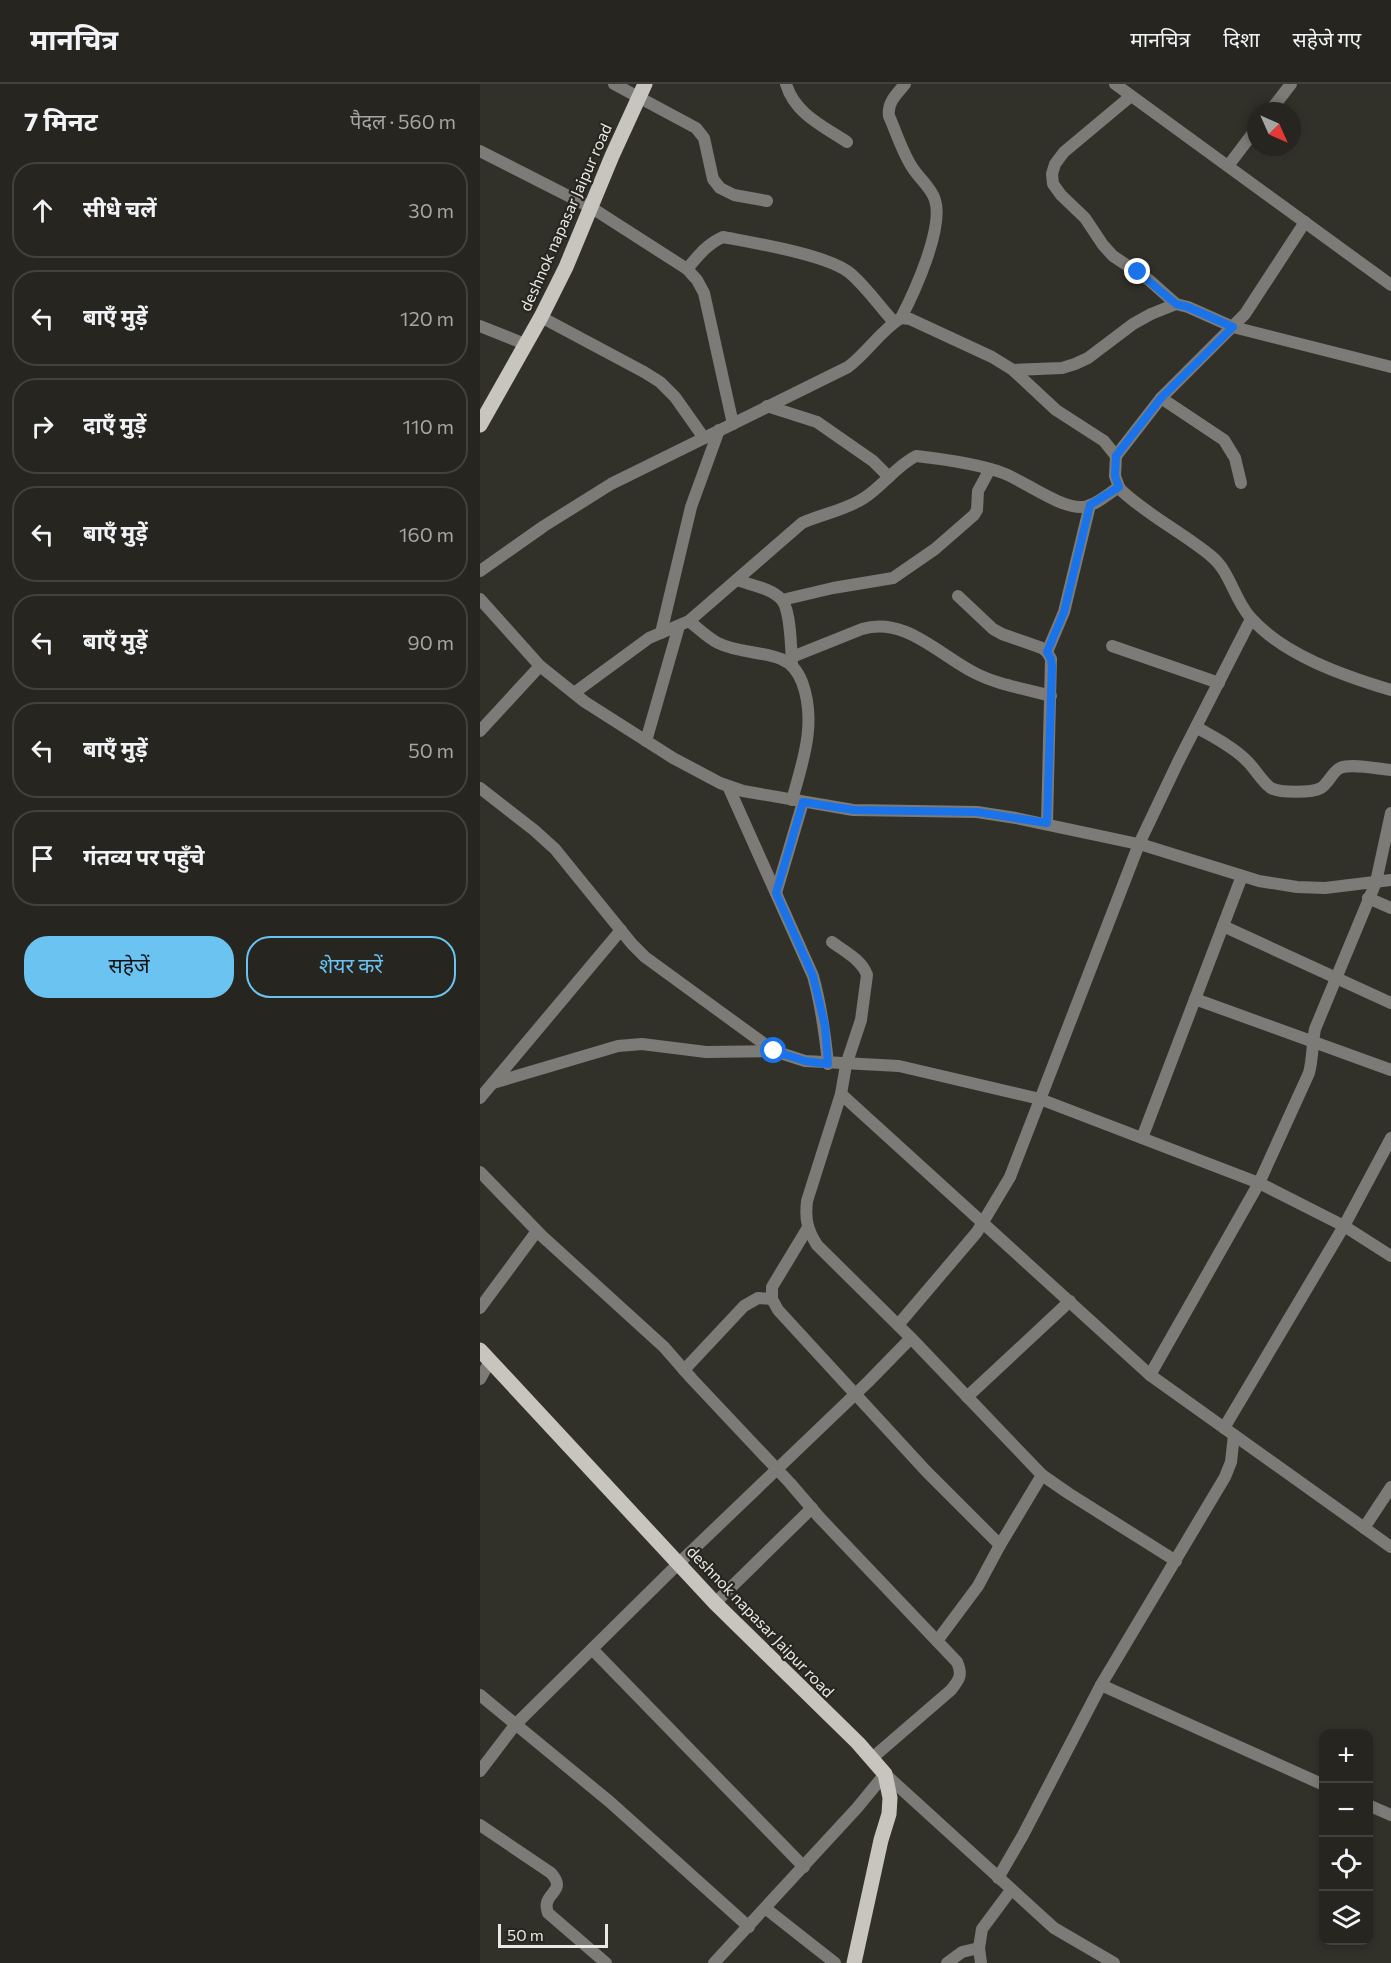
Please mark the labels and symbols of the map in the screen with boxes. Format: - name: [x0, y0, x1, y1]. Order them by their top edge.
- north arrow: [1247, 102, 1301, 156]
- street label: deshnok napasar Jaipur road: [515, 120, 615, 314]
- route end: [1124, 258, 1150, 284]
- route start: [760, 1037, 786, 1063]
- street label: deshnok napasar Jaipur road: [684, 1541, 838, 1701]
- scale bar: [498, 1921, 608, 1948]

